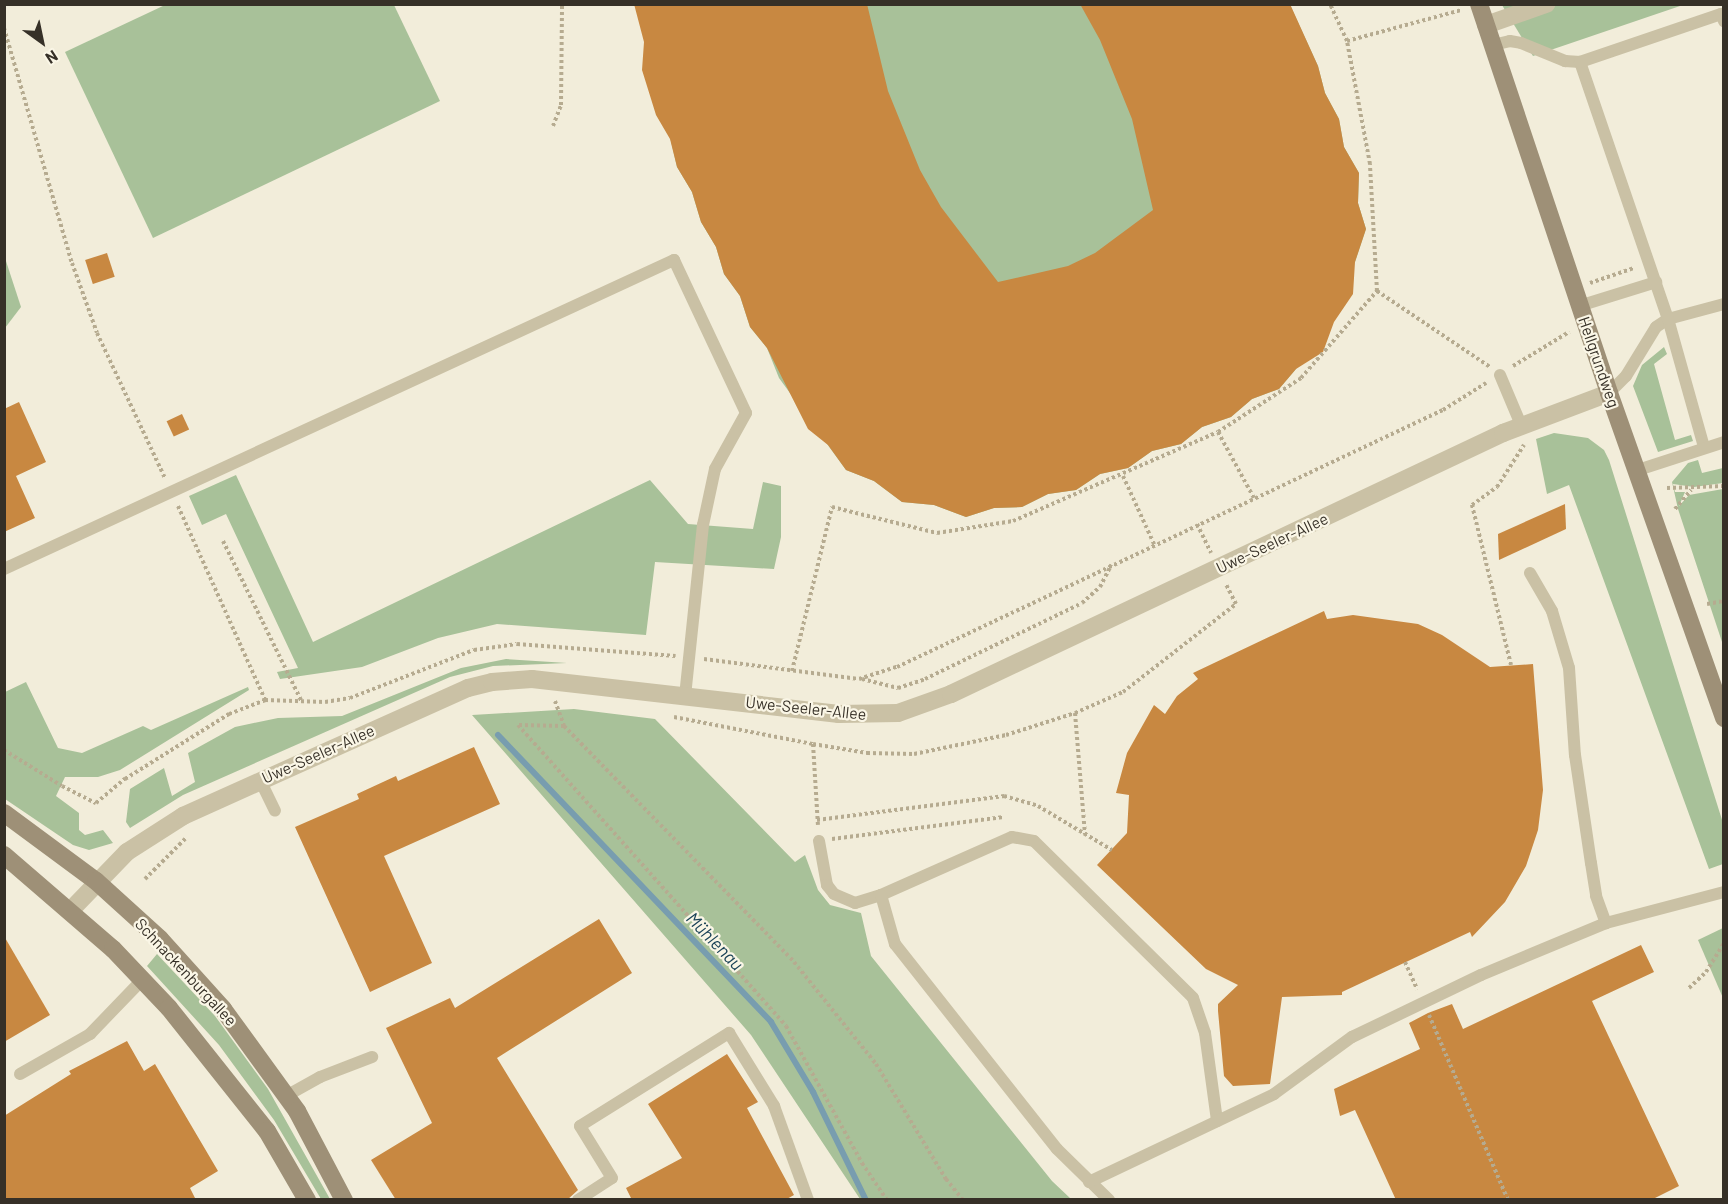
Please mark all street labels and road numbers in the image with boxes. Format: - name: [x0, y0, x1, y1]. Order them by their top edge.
- street label: Hellgrundweg: [1574, 314, 1624, 410]
- street label: Uwe-Seeler-Allee: [1213, 509, 1331, 577]
- street label: Uwe-Seeler-Allee: [745, 692, 867, 724]
- street label: Uwe-Seeler-Allee: [259, 721, 377, 787]
- street label: Schnackenburgallee: [131, 914, 241, 1030]

